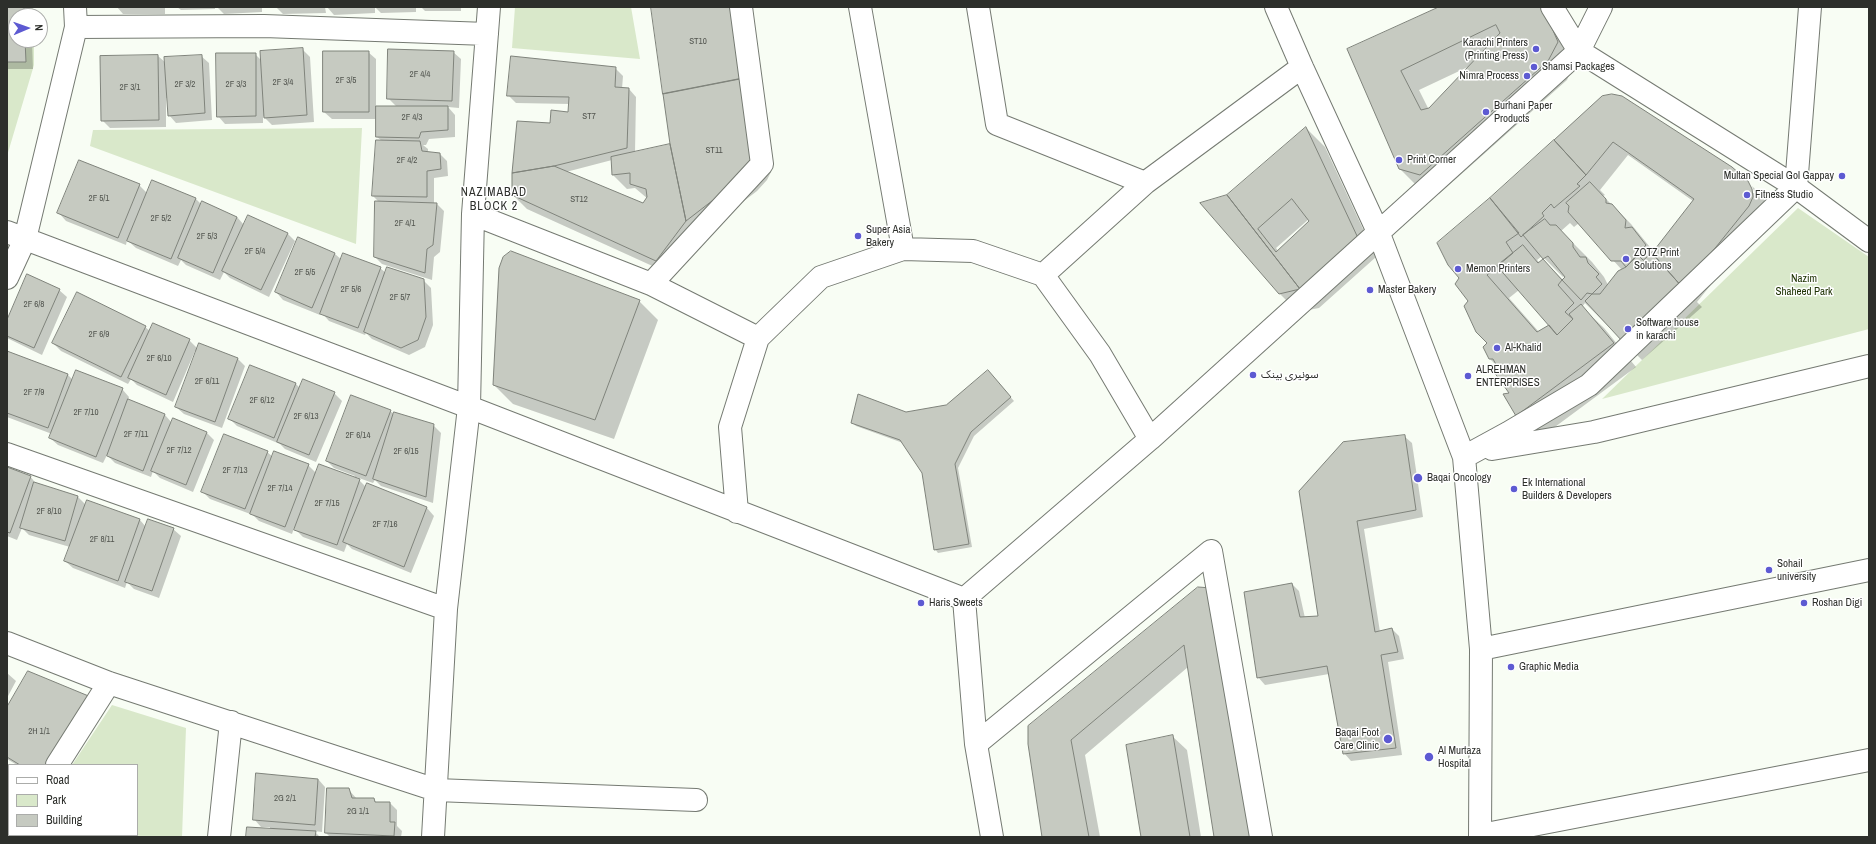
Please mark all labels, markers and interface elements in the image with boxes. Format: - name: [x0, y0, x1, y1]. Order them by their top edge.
- north arrow: [8, 8, 48, 48]
- text: N: [32, 24, 46, 31]
- place label: Karachi Printers (Printing Press): [1463, 36, 1528, 62]
- house number: ST10: [689, 37, 707, 47]
- marker: Karachi Printers (Printing Press): [1531, 44, 1541, 54]
- place label: Shamsi Packages: [1542, 60, 1615, 74]
- marker: Shamsi Packages: [1529, 62, 1539, 72]
- place label: Nimra Process: [1459, 69, 1519, 83]
- house number: 2F 4/4: [410, 70, 430, 80]
- marker: Nimra Process: [1522, 71, 1532, 81]
- house number: 2F 3/5: [336, 76, 356, 86]
- house number: 2F 3/4: [273, 78, 293, 88]
- house number: 2F 3/2: [175, 80, 195, 90]
- house number: 2F 3/3: [226, 80, 246, 90]
- house number: 2F 3/1: [120, 83, 140, 93]
- place label: Burhani Paper Products: [1494, 99, 1552, 125]
- marker: Burhani Paper Products: [1481, 107, 1491, 117]
- house number: ST7: [582, 112, 596, 122]
- house number: 2F 4/3: [402, 113, 422, 123]
- house number: ST11: [705, 146, 723, 156]
- place label: Print Corner: [1407, 153, 1456, 167]
- marker: Print Corner: [1394, 155, 1404, 165]
- house number: 2F 4/2: [397, 156, 417, 166]
- place label: Multan Special Gol Gappay: [1724, 169, 1834, 183]
- marker: Multan Special Gol Gappay: [1837, 171, 1847, 181]
- district label: NAZIMABAD BLOCK 2: [461, 186, 527, 214]
- place label: Fitness Studio: [1755, 188, 1813, 202]
- marker: Fitness Studio: [1742, 190, 1752, 200]
- house number: 2F 5/1: [89, 194, 109, 204]
- house number: ST12: [570, 195, 588, 205]
- house number: 2F 5/2: [151, 214, 171, 224]
- house number: 2F 4/1: [395, 219, 415, 229]
- place label: Super Asia Bakery: [866, 223, 911, 249]
- marker: Super Asia Bakery: [853, 231, 863, 241]
- house number: 2F 5/3: [197, 232, 217, 242]
- place label: ZOTZ Print Solutions: [1634, 246, 1679, 272]
- house number: 2F 5/4: [245, 247, 265, 257]
- marker: ZOTZ Print Solutions: [1621, 254, 1631, 264]
- place label: Memon Printers: [1466, 262, 1530, 276]
- marker: Memon Printers: [1453, 264, 1463, 274]
- house number: 2F 5/5: [295, 268, 315, 278]
- park label: Nazim Shaheed Park: [1775, 272, 1833, 298]
- place label: Master Bakery: [1378, 283, 1436, 297]
- house number: 2F 5/6: [341, 285, 361, 295]
- marker: Master Bakery: [1365, 285, 1375, 295]
- house number: 2F 5/7: [390, 293, 410, 303]
- house number: 2F 6/8: [24, 300, 44, 310]
- place label: Software house in karachi: [1636, 316, 1699, 342]
- marker: Software house in karachi: [1623, 324, 1633, 334]
- house number: 2F 6/9: [89, 330, 109, 340]
- place label: Al-Khalid: [1505, 341, 1542, 355]
- marker: Al-Khalid: [1492, 343, 1502, 353]
- house number: 2F 6/10: [146, 354, 172, 364]
- place label: ALREHMAN ENTERPRISES: [1476, 363, 1540, 389]
- place label: سونیری بینک: [1261, 368, 1319, 382]
- marker: سونیری بینک: [1248, 370, 1258, 380]
- marker: ALREHMAN ENTERPRISES: [1463, 371, 1473, 381]
- house number: 2F 6/11: [195, 377, 219, 387]
- house number: 2F 7/9: [24, 388, 44, 398]
- house number: 2F 6/12: [249, 396, 275, 406]
- house number: 2F 7/10: [73, 408, 99, 418]
- house number: 2F 6/13: [293, 412, 319, 422]
- house number: 2F 7/11: [124, 430, 148, 440]
- house number: 2F 6/14: [345, 431, 371, 441]
- house number: 2F 7/12: [166, 446, 192, 456]
- house number: 2F 6/15: [393, 447, 419, 457]
- house number: 2F 7/13: [222, 466, 248, 476]
- place label: Baqai Oncology: [1427, 471, 1491, 485]
- marker: Baqai Oncology: [1412, 472, 1424, 484]
- place label: Ek International Builders & Developers: [1522, 476, 1612, 502]
- house number: 2F 7/14: [267, 484, 293, 494]
- marker: Ek International Builders & Developers: [1509, 484, 1519, 494]
- house number: 2F 7/15: [314, 499, 340, 509]
- house number: 2F 8/10: [36, 507, 62, 517]
- house number: 2F 7/16: [372, 520, 398, 530]
- house number: 2F 8/11: [90, 535, 114, 545]
- place label: Sohail university: [1777, 557, 1816, 583]
- marker: Sohail university: [1764, 565, 1774, 575]
- place label: Haris Sweets: [929, 596, 983, 610]
- place label: Roshan Digi: [1812, 596, 1862, 610]
- marker: Haris Sweets: [916, 598, 926, 608]
- marker: Roshan Digi: [1799, 598, 1809, 608]
- place label: Graphic Media: [1519, 660, 1579, 674]
- marker: Graphic Media: [1506, 662, 1516, 672]
- place label: Baqai Foot Care Clinic: [1334, 726, 1379, 752]
- house number: 2H 1/1: [28, 727, 50, 737]
- marker: Baqai Foot Care Clinic: [1382, 733, 1394, 745]
- place label: Al Murtaza Hospital: [1438, 744, 1481, 770]
- marker: Al Murtaza Hospital: [1423, 751, 1435, 763]
- legend: [8, 764, 138, 836]
- text: Road: [46, 772, 70, 788]
- text: Park: [46, 792, 66, 808]
- house number: 2G 2/1: [274, 794, 296, 804]
- house number: 2G 1/1: [347, 807, 369, 817]
- text: Building: [46, 812, 82, 828]

